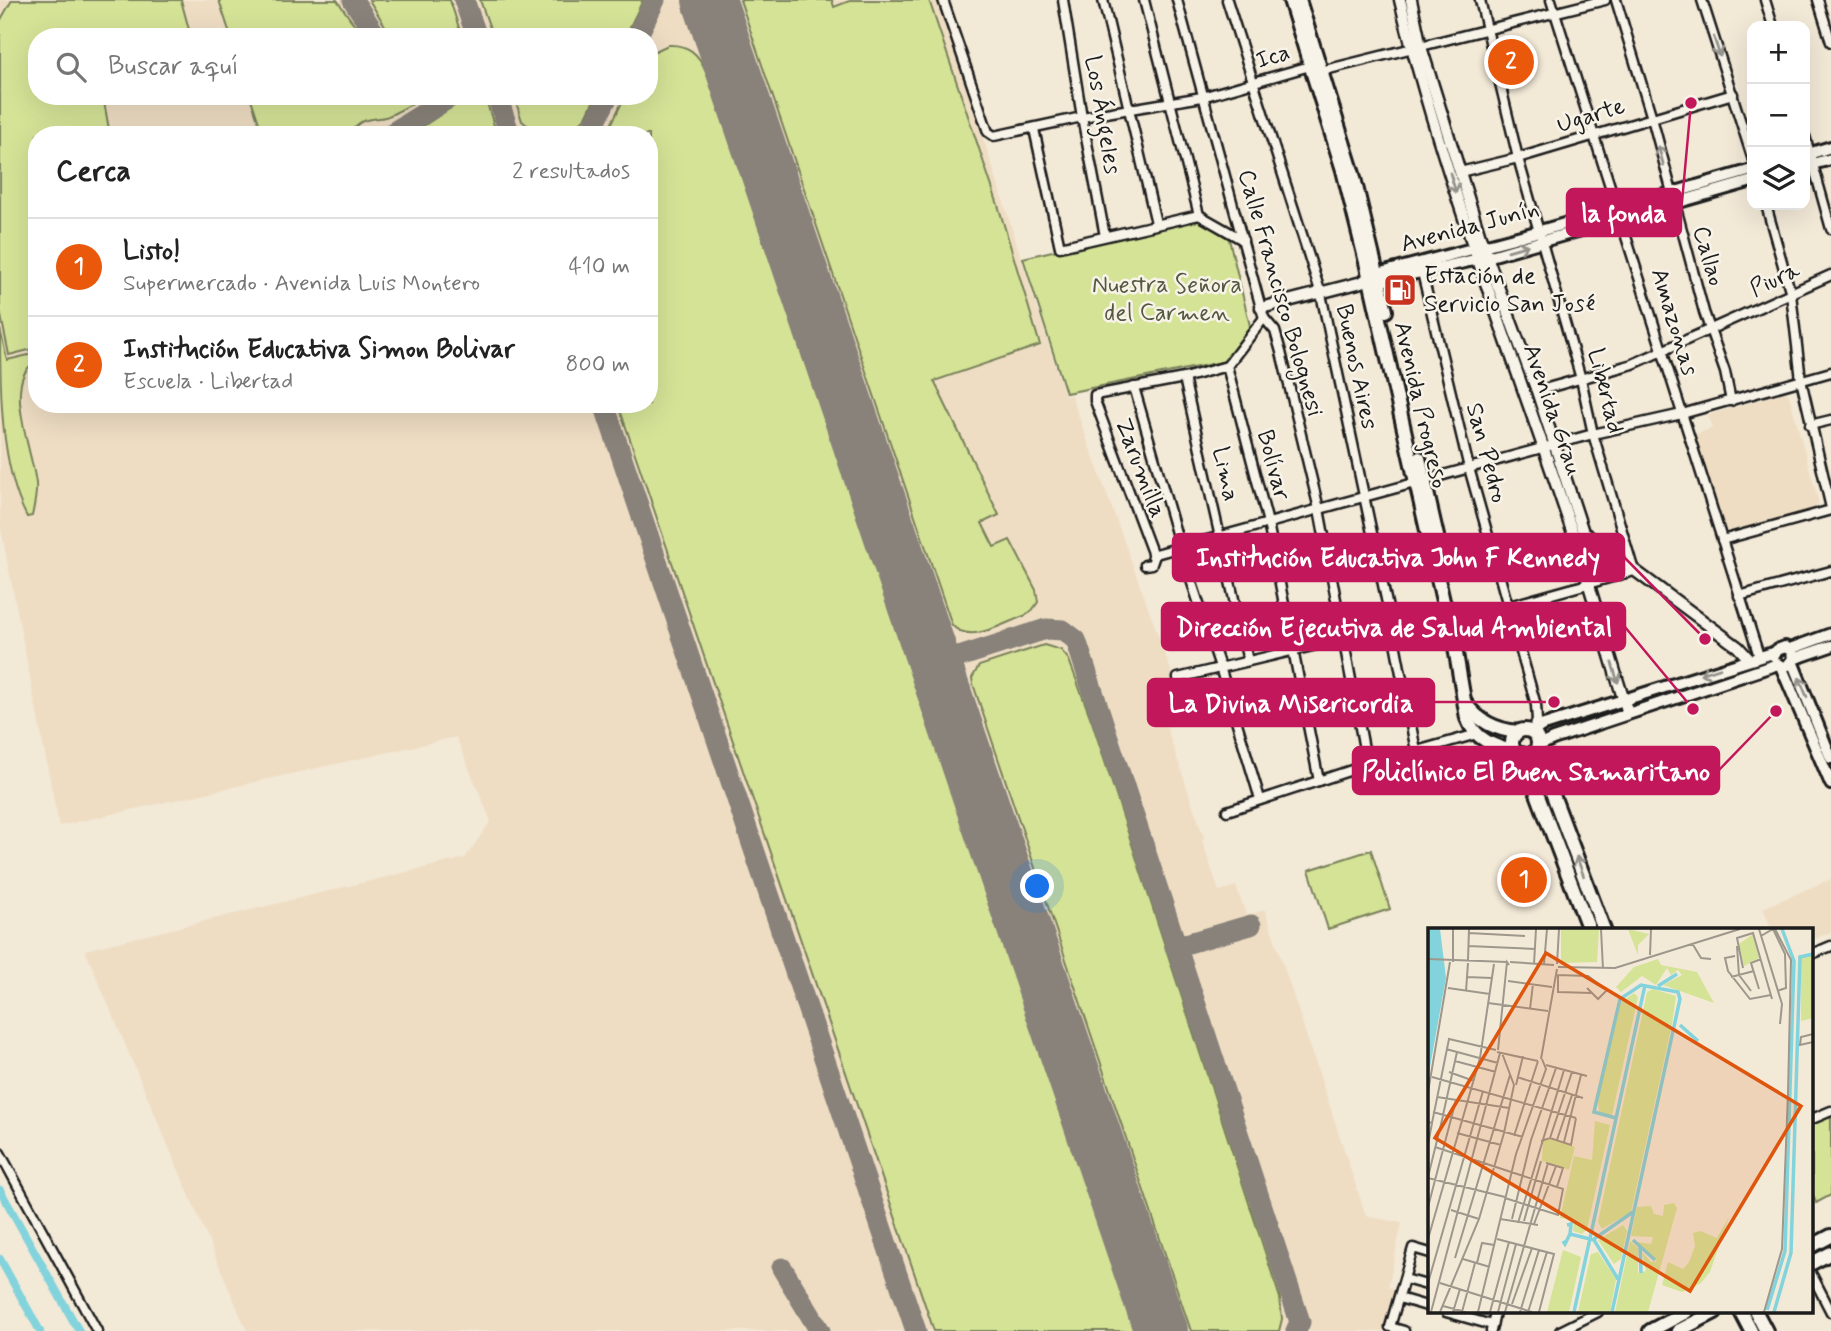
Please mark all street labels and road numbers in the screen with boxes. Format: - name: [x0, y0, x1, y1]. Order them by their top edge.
- street label: Ica: [1252, 37, 1294, 77]
- street label: Los Ángeles: [1073, 53, 1129, 178]
- street label: Ugarte: [1553, 91, 1629, 141]
- street label: Calle Francisco Bolognesi: [1228, 166, 1330, 421]
- street label: Avenida Junín: [1397, 194, 1543, 260]
- street label: Callao: [1685, 222, 1731, 290]
- street label: Piura: [1745, 255, 1805, 305]
- street label: Amazonas: [1643, 265, 1705, 380]
- street label: Buenos Aires: [1328, 302, 1384, 433]
- street label: Avenida Progreso: [1386, 318, 1454, 492]
- street label: Avenida Grau: [1515, 340, 1589, 480]
- street label: Libertad: [1579, 345, 1631, 437]
- street label: San Pedro: [1458, 400, 1514, 506]
- street label: Zarumilla: [1107, 414, 1173, 522]
- street label: Bolívar: [1249, 427, 1297, 503]
- street label: Lima: [1204, 444, 1246, 504]

